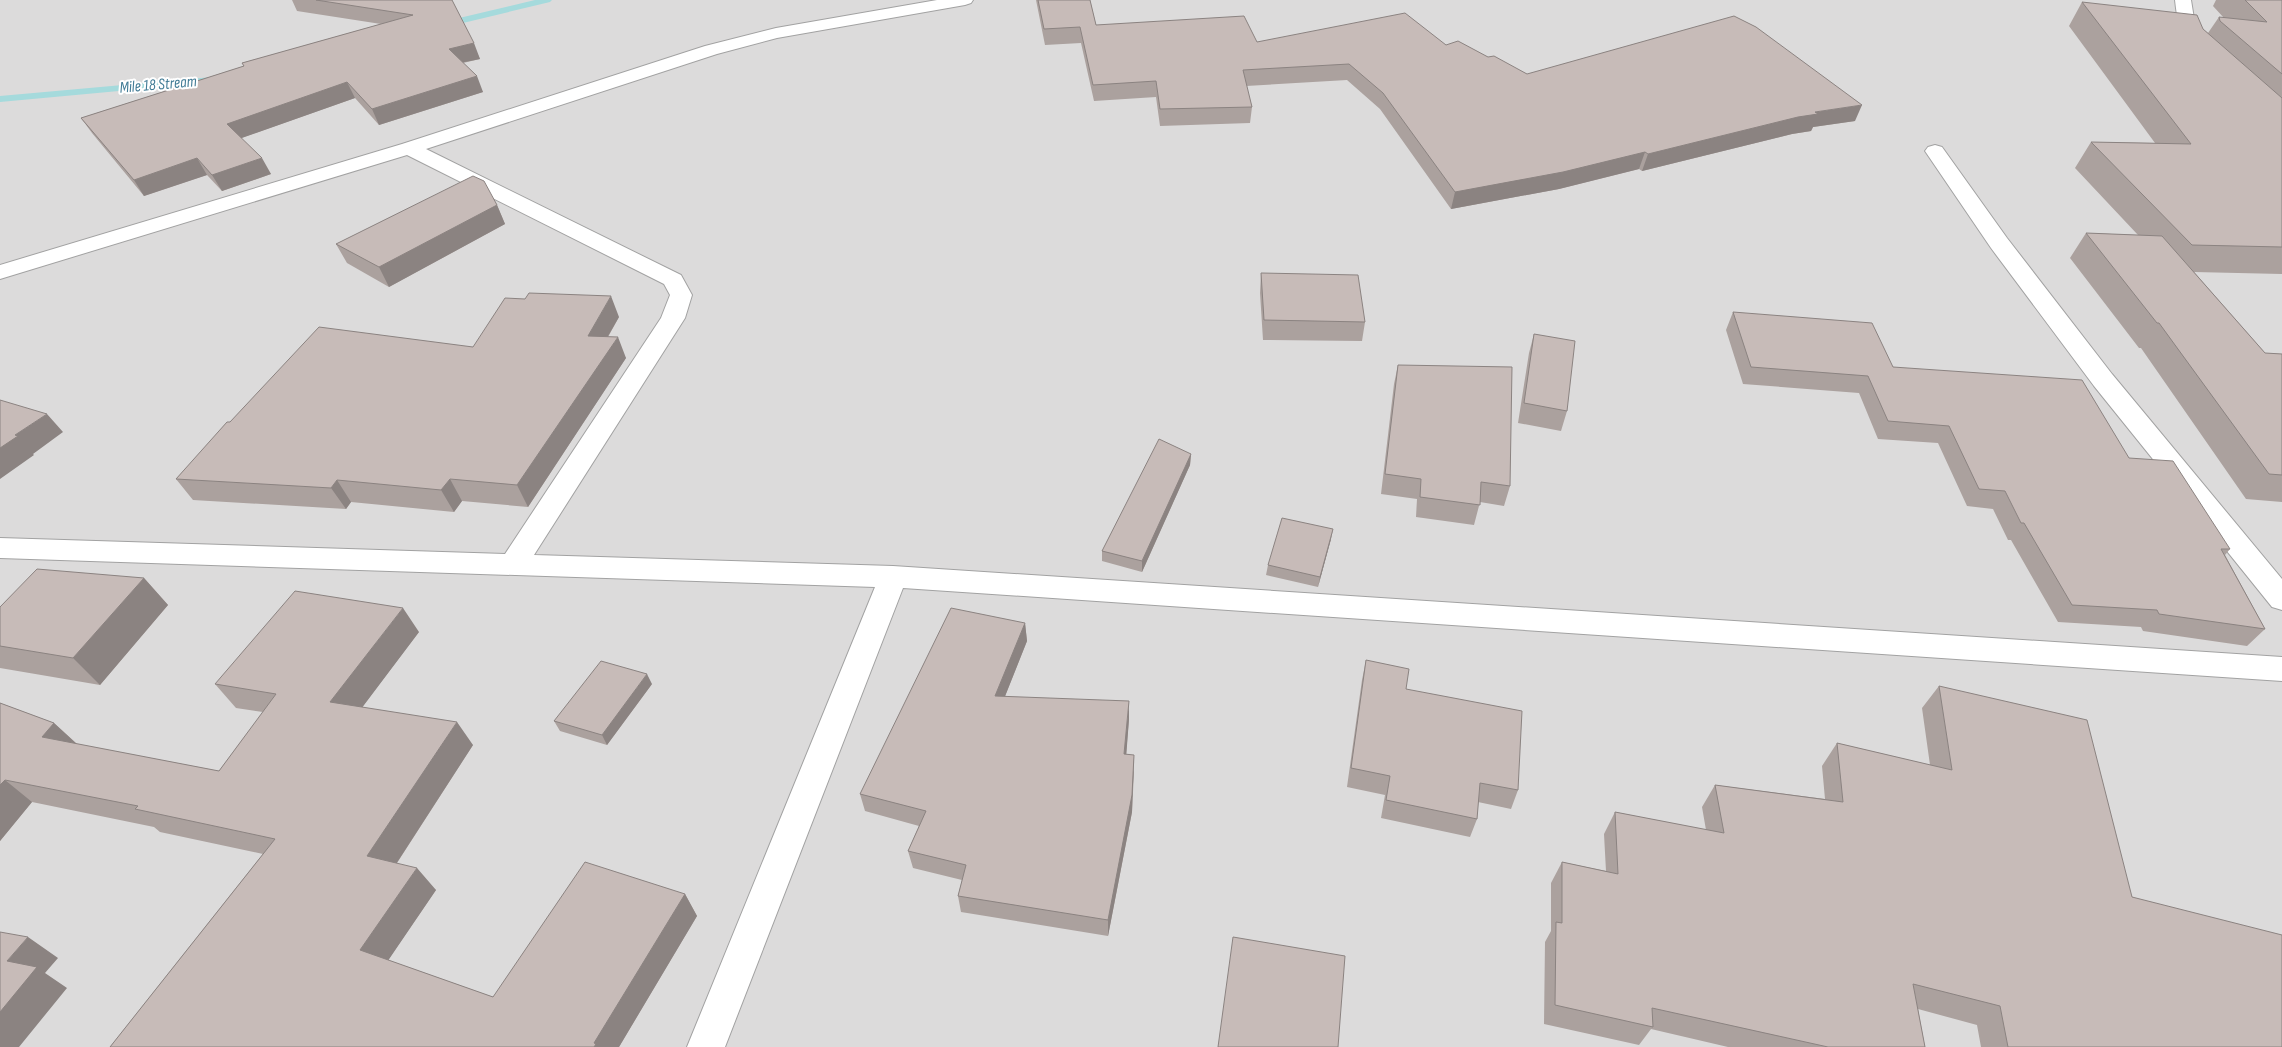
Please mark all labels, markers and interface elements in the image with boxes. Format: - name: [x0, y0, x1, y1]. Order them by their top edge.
- water label: Mile 18 Stream: [119, 72, 197, 98]

